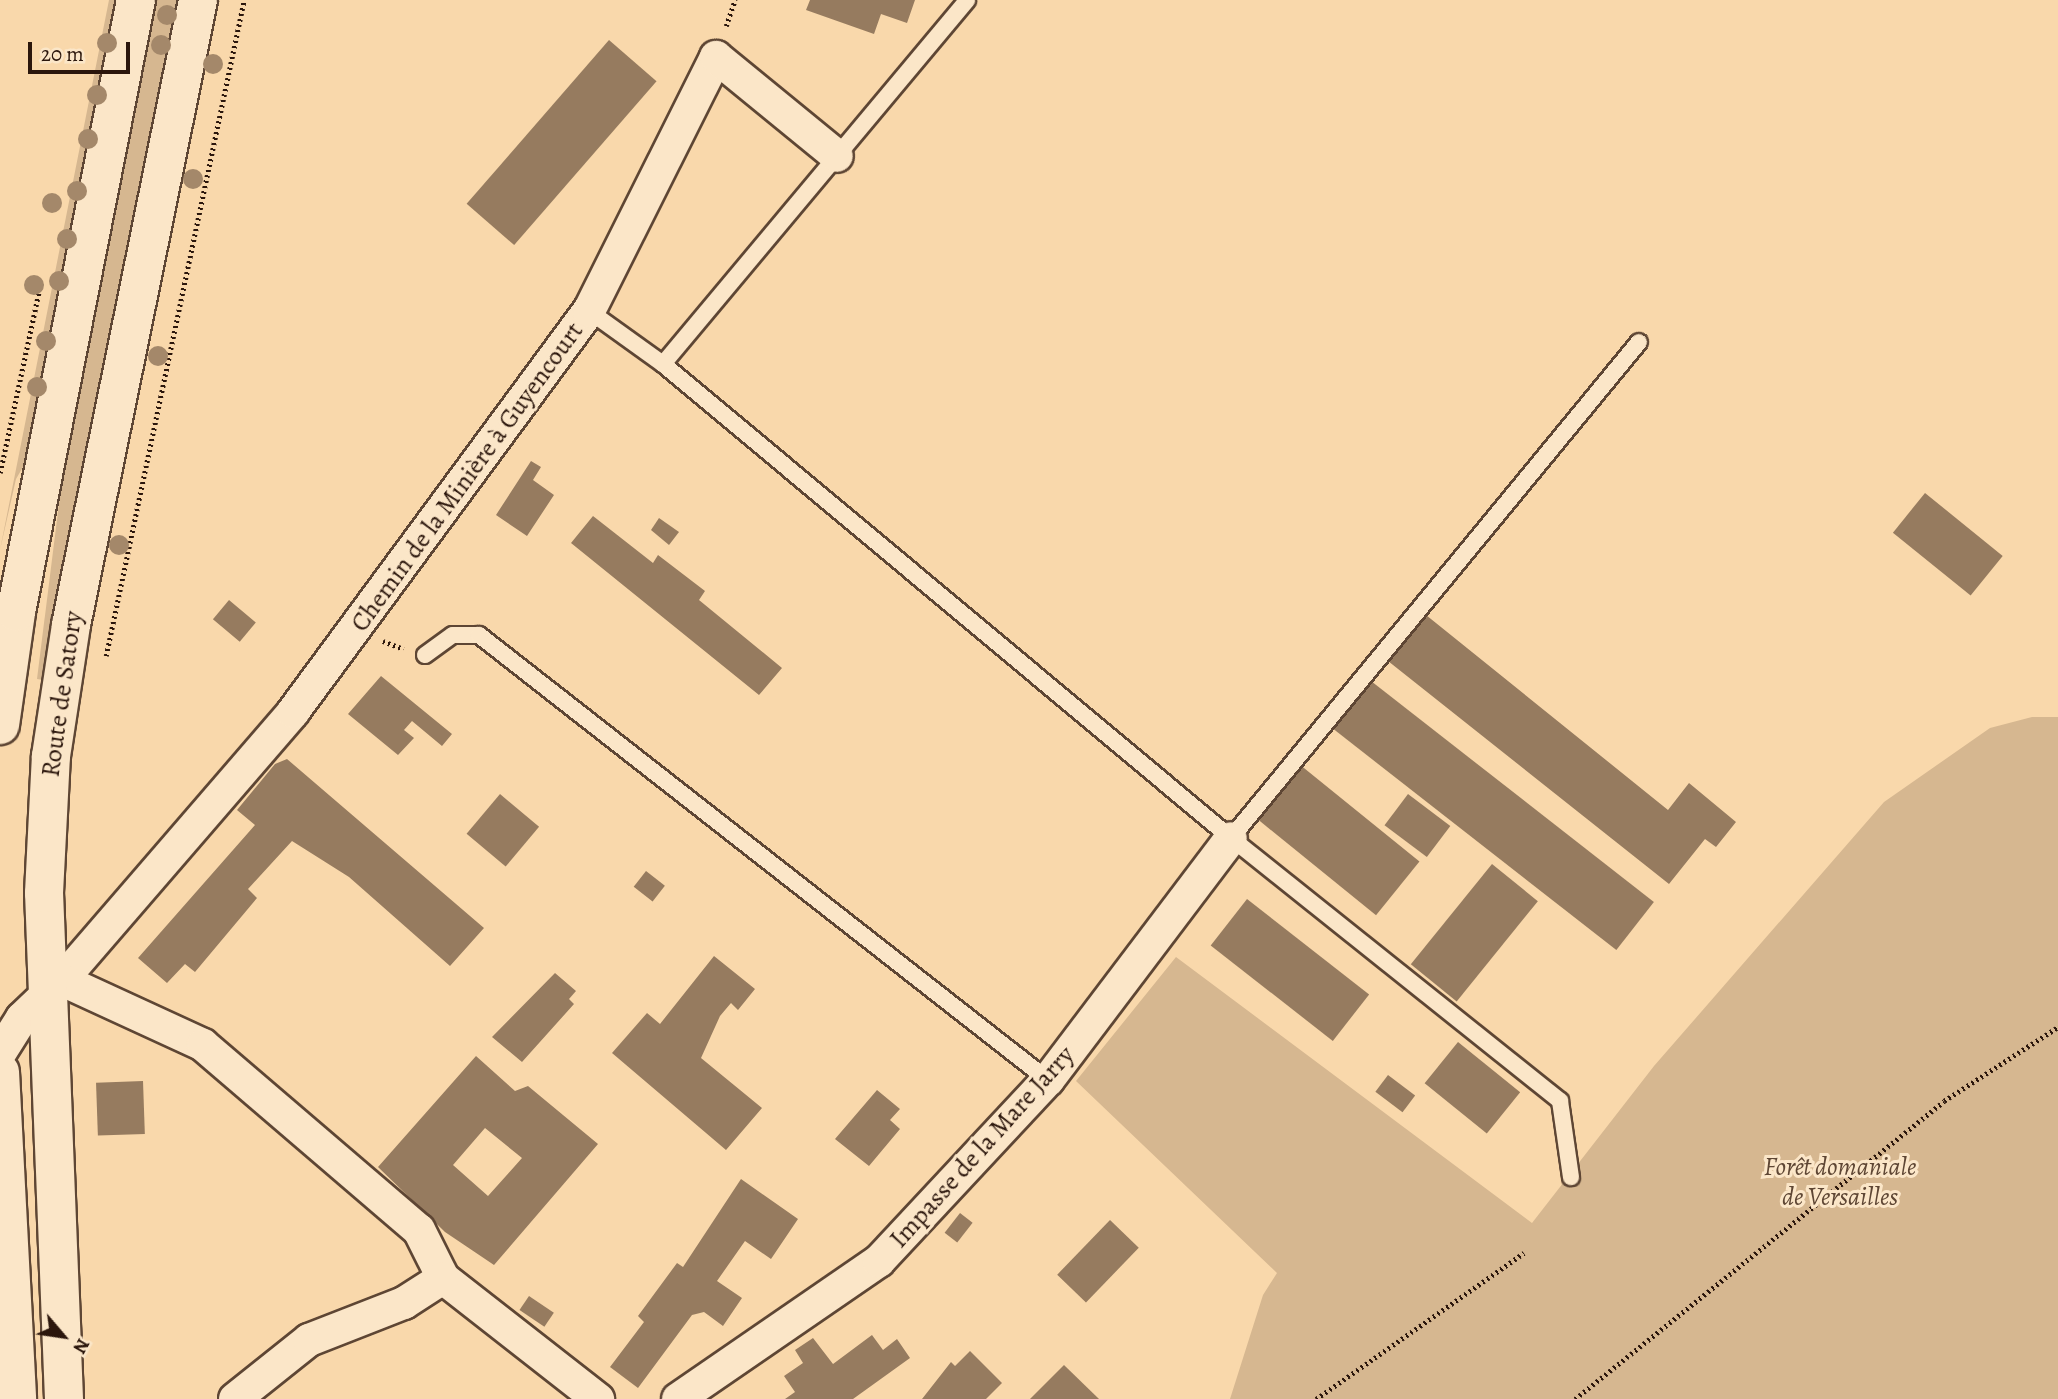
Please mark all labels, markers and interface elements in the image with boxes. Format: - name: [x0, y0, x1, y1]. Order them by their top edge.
- scale bar: [32, 28, 133, 72]
- text: 20 m: [41, 40, 84, 68]
- street label: Chemin de la Minière à Guyencourt: [344, 316, 590, 638]
- street label: Route de Satory: [35, 609, 89, 779]
- street label: Impasse de la Mare Jarry: [883, 1040, 1081, 1254]
- park label: Forêt domaniale de Versailles: [1764, 1151, 1916, 1212]
- north arrow: [28, 1301, 98, 1371]
- text: N: [67, 1334, 96, 1359]

